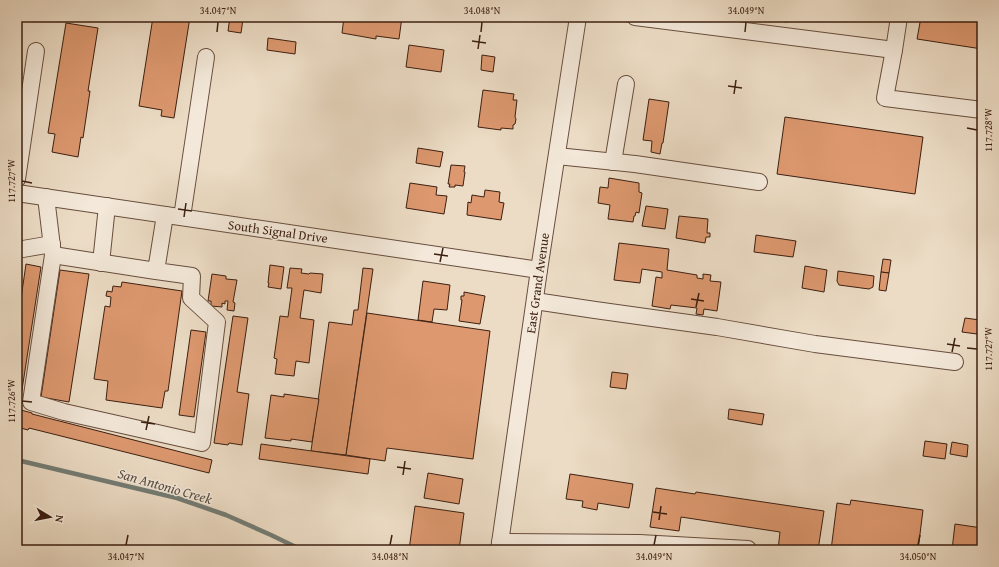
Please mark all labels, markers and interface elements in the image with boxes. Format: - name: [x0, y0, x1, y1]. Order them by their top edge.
- text: 34.047°N: [200, 3, 237, 18]
- text: 34.048°N: [464, 3, 501, 18]
- text: 34.049°N: [728, 3, 765, 18]
- text: 117.728°W: [981, 108, 996, 152]
- text: 117.727°W: [4, 159, 19, 203]
- street label: South Signal Drive: [227, 215, 329, 248]
- street label: East Grand Avenue: [521, 232, 554, 335]
- text: 117.727°W: [981, 327, 996, 371]
- text: 117.726°W: [4, 379, 19, 423]
- water label: San Antonio Creek: [116, 463, 215, 509]
- north arrow: [30, 497, 70, 537]
- text: N: [51, 514, 68, 524]
- text: 34.047°N: [108, 549, 145, 564]
- text: 34.048°N: [372, 549, 409, 564]
- text: 34.049°N: [636, 549, 673, 564]
- text: 34.050°N: [900, 549, 937, 564]

